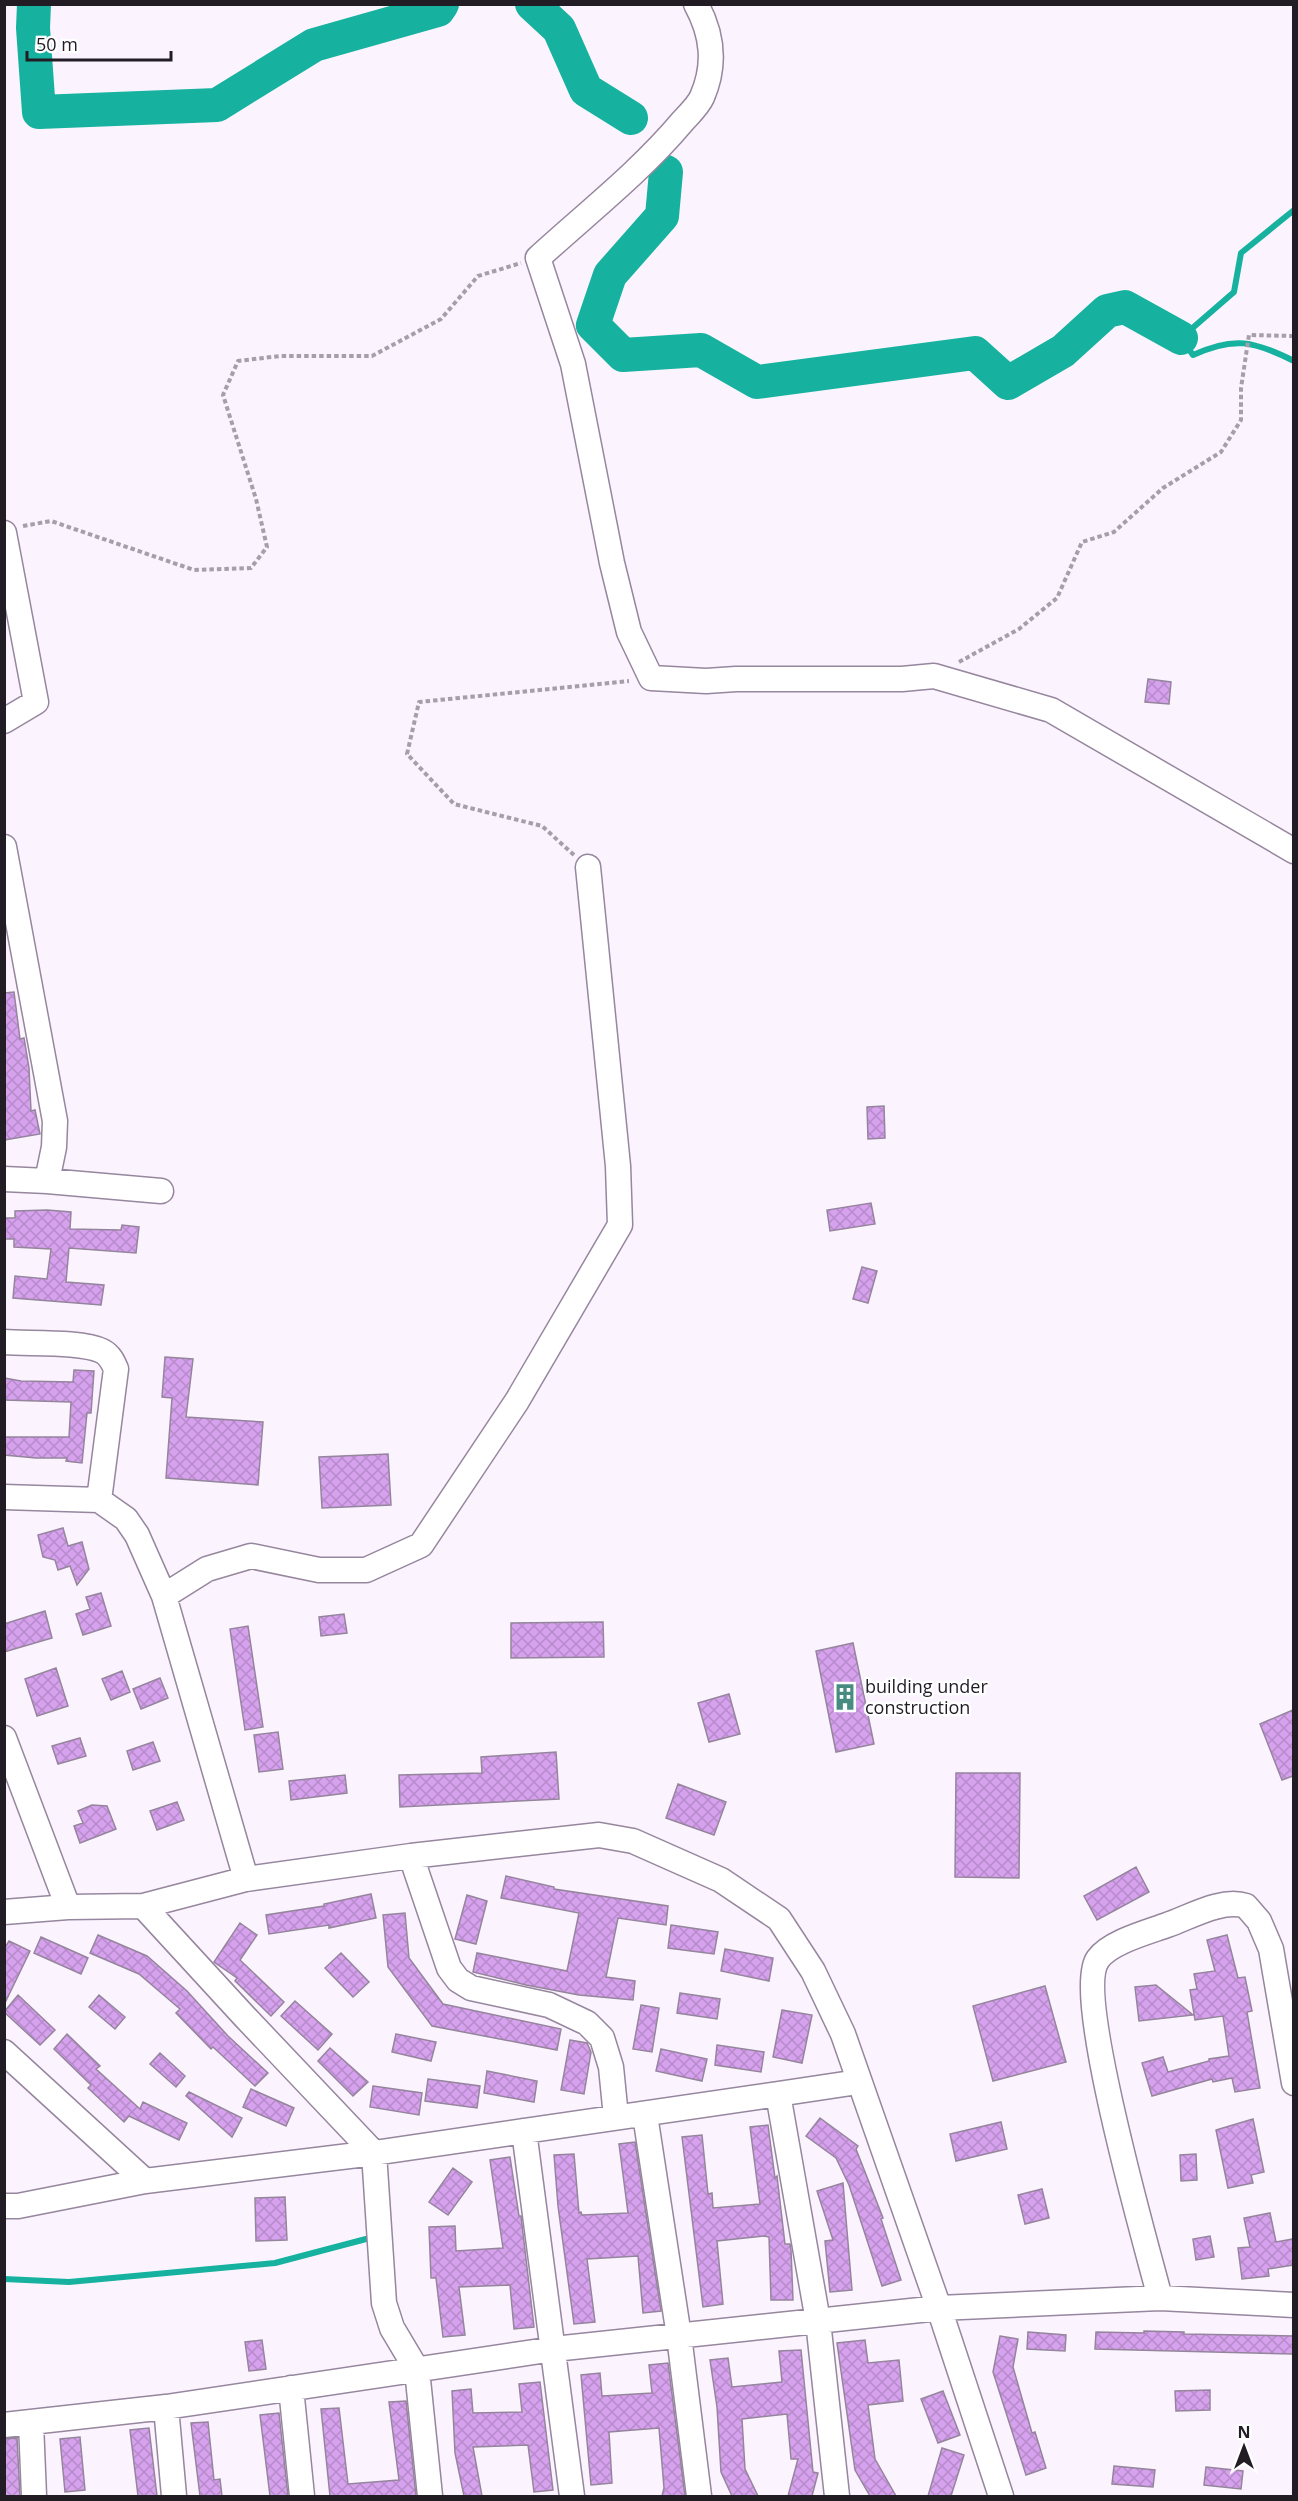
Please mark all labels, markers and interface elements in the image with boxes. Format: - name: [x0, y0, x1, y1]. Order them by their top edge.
- scale bar: [27, 24, 171, 62]
- text: 50 m: [36, 32, 78, 56]
- place label: building under construction: [865, 1674, 988, 1719]
- building icon: building under construction: [830, 1682, 860, 1712]
- north arrow: [1214, 2417, 1274, 2477]
- text: N: [1237, 2421, 1251, 2443]

